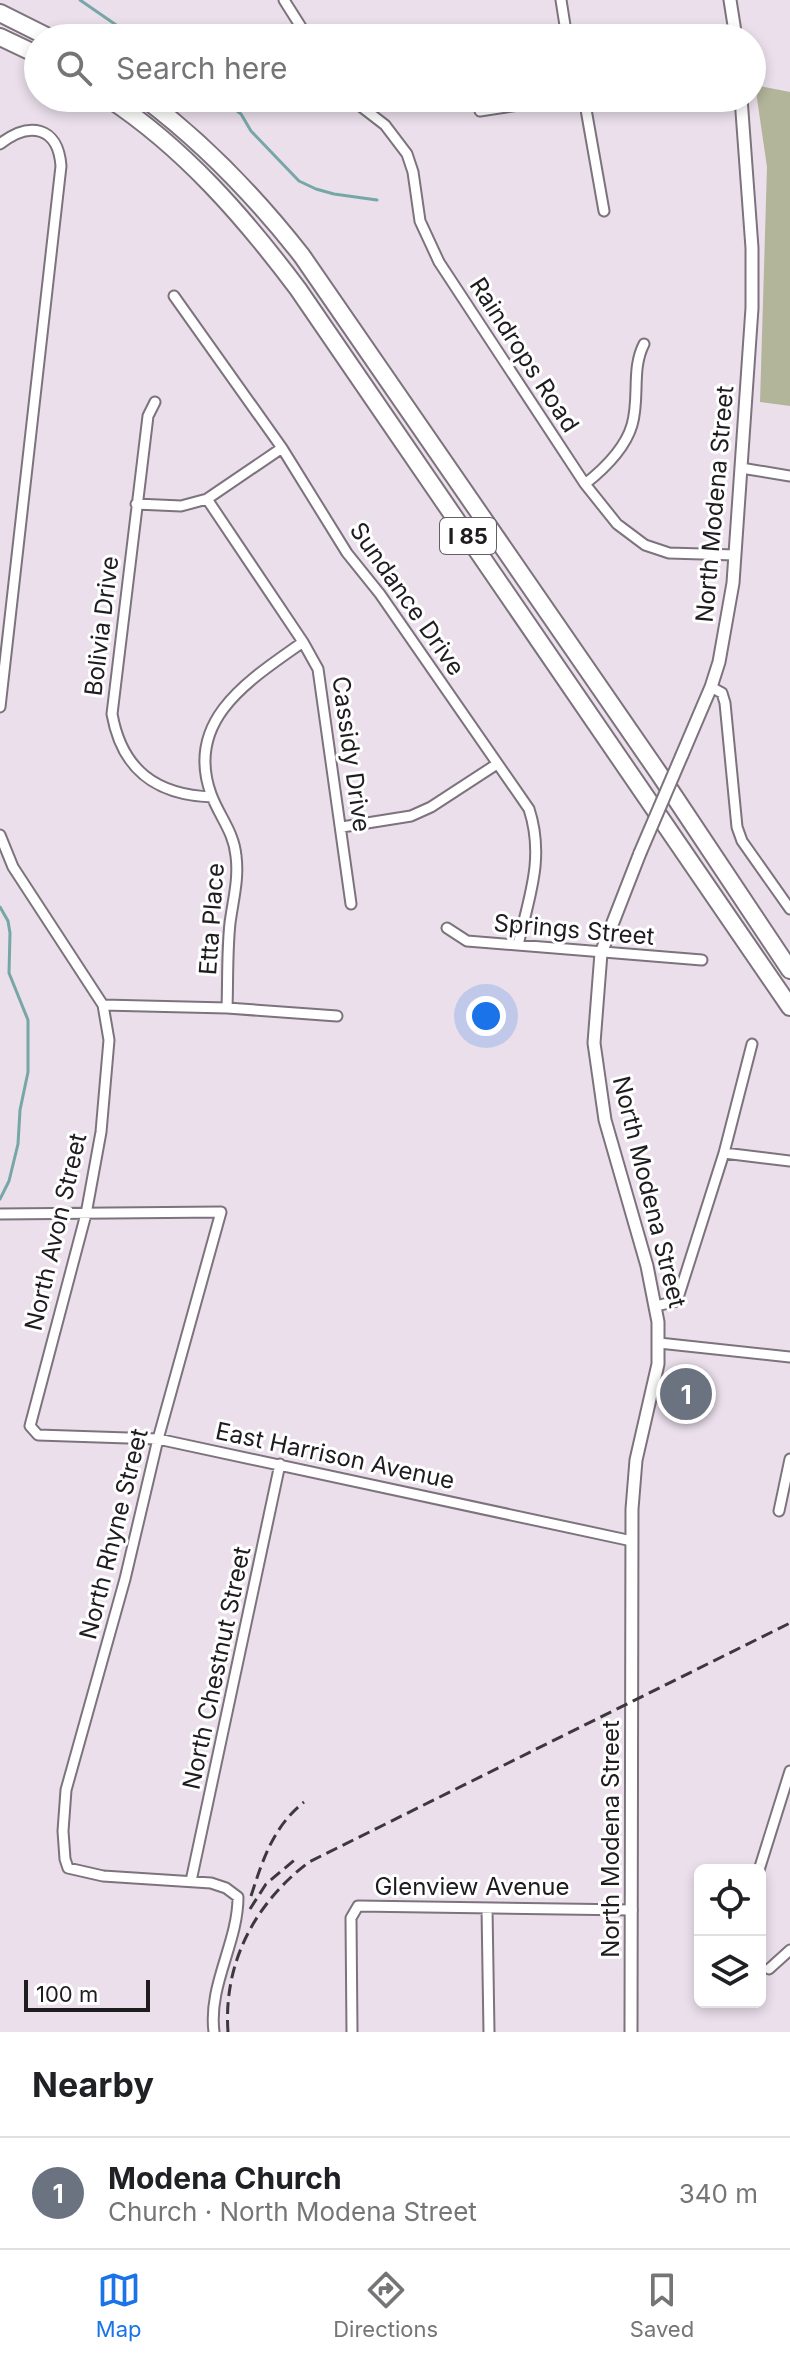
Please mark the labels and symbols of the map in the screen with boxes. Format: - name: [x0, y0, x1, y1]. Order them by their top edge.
- street label: Raindrops Road: [464, 272, 585, 437]
- street label: North Modena Street: [690, 384, 739, 624]
- street label: Sundance Drive: [344, 517, 471, 681]
- road number: I 85: [440, 518, 496, 554]
- street label: Bolivia Drive: [79, 554, 124, 698]
- street label: Cassidy Drive: [326, 674, 377, 834]
- street label: Etta Place: [193, 862, 230, 976]
- street label: Springs Street: [492, 908, 656, 951]
- your location: [466, 996, 506, 1036]
- street label: North Modena Street: [607, 1073, 692, 1311]
- street label: North Avon Street: [19, 1130, 92, 1333]
- pin: 1: [660, 1364, 712, 1424]
- street label: East Harrison Avenue: [213, 1416, 457, 1495]
- street label: North Rhyne Street: [73, 1425, 154, 1642]
- street label: North Chestnut Street: [177, 1544, 256, 1792]
- street label: North Modena Street: [596, 1720, 625, 1958]
- street label: Glenview Avenue: [374, 1872, 570, 1901]
- scale bar: [24, 1976, 150, 2012]

